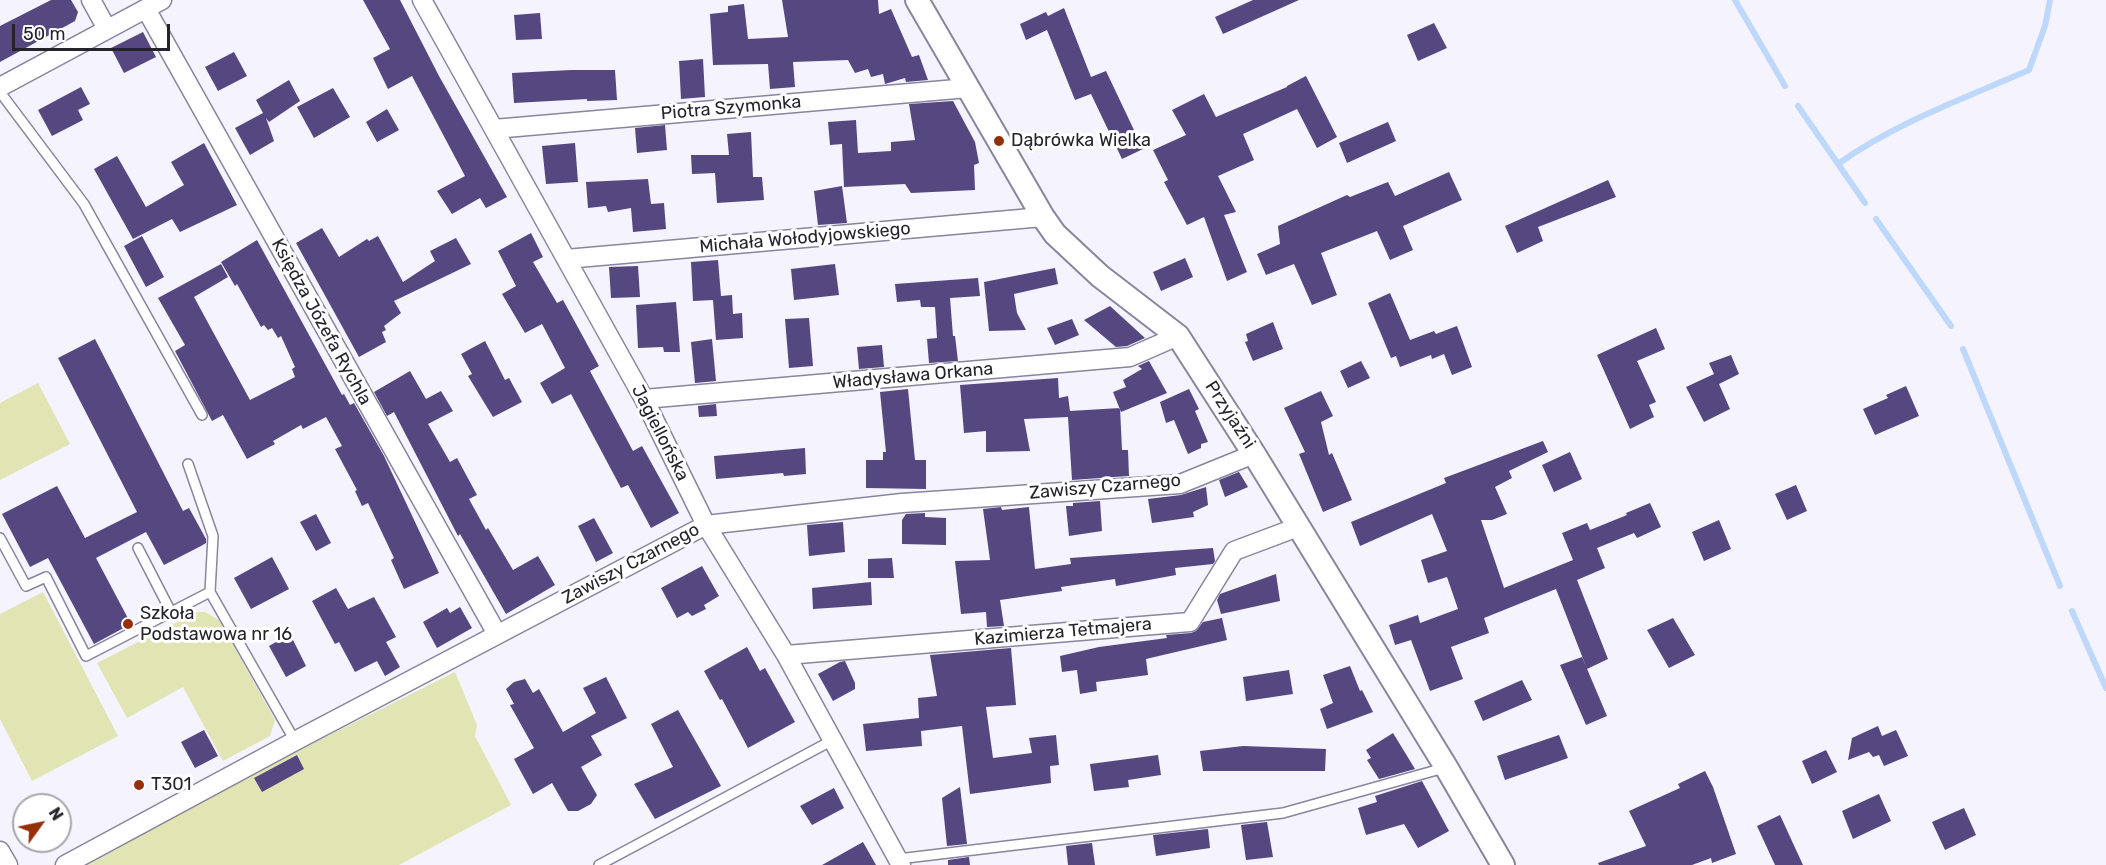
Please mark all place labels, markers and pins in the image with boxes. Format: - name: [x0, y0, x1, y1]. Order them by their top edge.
- place label: Dąbrówka Wielka: [1011, 130, 1151, 152]
- marker: Dąbrówka Wielka: [992, 134, 1006, 148]
- place label: Szkoła Podstawowa nr 16: [140, 603, 292, 646]
- marker: Szkoła Podstawowa nr 16: [121, 617, 135, 631]
- place label: T301: [151, 774, 191, 796]
- marker: T301: [132, 778, 146, 792]

